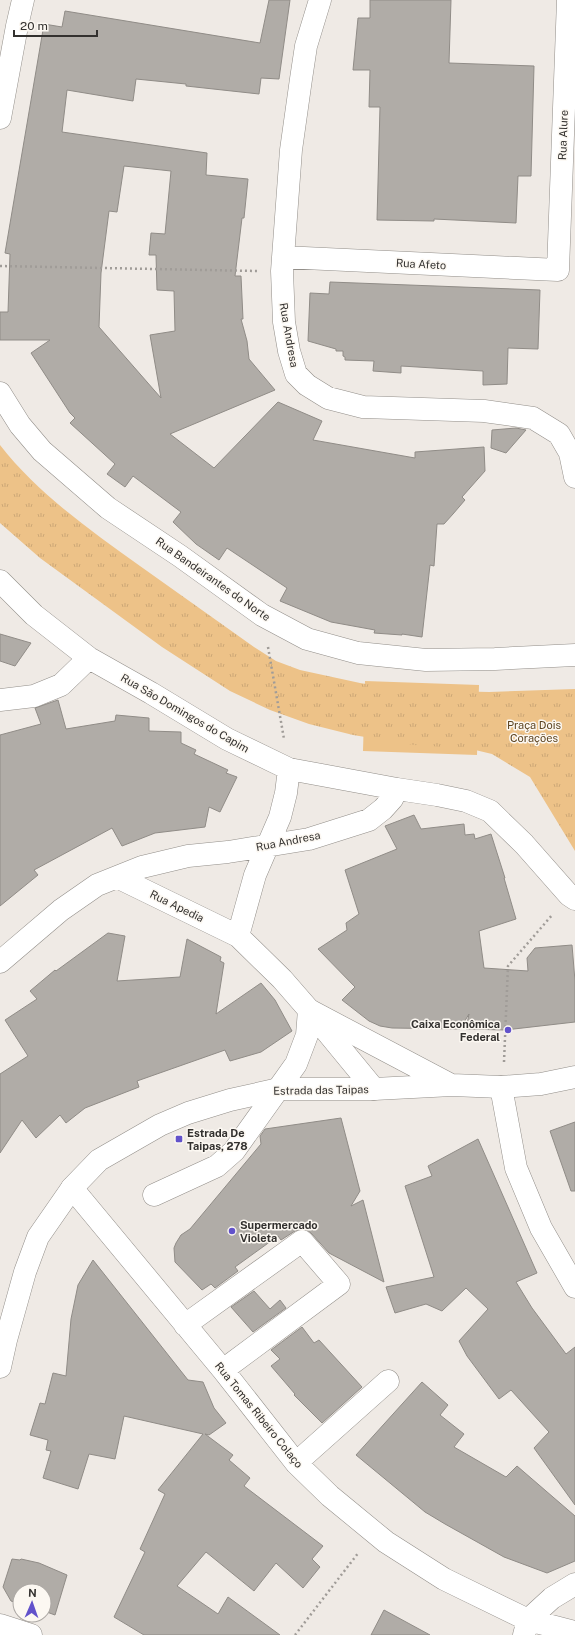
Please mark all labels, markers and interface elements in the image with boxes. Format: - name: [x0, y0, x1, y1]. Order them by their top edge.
- scale bar: [14, 12, 97, 38]
- text: 20 m: [20, 19, 48, 33]
- street label: Rua Alure: [556, 110, 570, 160]
- street label: Rua Afeto: [396, 257, 446, 271]
- street label: Rua Andresa: [277, 302, 301, 368]
- street label: Rua Bandeirantes do Norte: [153, 535, 273, 623]
- street label: Rua São Domingos do Capim: [119, 671, 251, 755]
- park label: Praça Dois Corações: [507, 719, 561, 745]
- street label: Rua Andresa: [255, 829, 321, 853]
- street label: Rua Apedia: [148, 888, 206, 924]
- place label: Caixa Econômica Federal: [411, 1018, 500, 1043]
- marker: Caixa Econômica Federal: [503, 1025, 513, 1035]
- street label: Estrada das Taipas: [273, 1083, 369, 1097]
- place label: Estrada De Taipas, 278: [187, 1127, 248, 1152]
- marker: Estrada De Taipas, 278: [174, 1134, 184, 1144]
- place label: Supermercado Violeta: [240, 1219, 318, 1244]
- marker: Supermercado Violeta: [227, 1226, 237, 1236]
- street label: Rua Tomas Ribeiro Colaço: [212, 1360, 305, 1471]
- north arrow: [12, 1583, 52, 1623]
- text: N: [28, 1587, 37, 1599]

